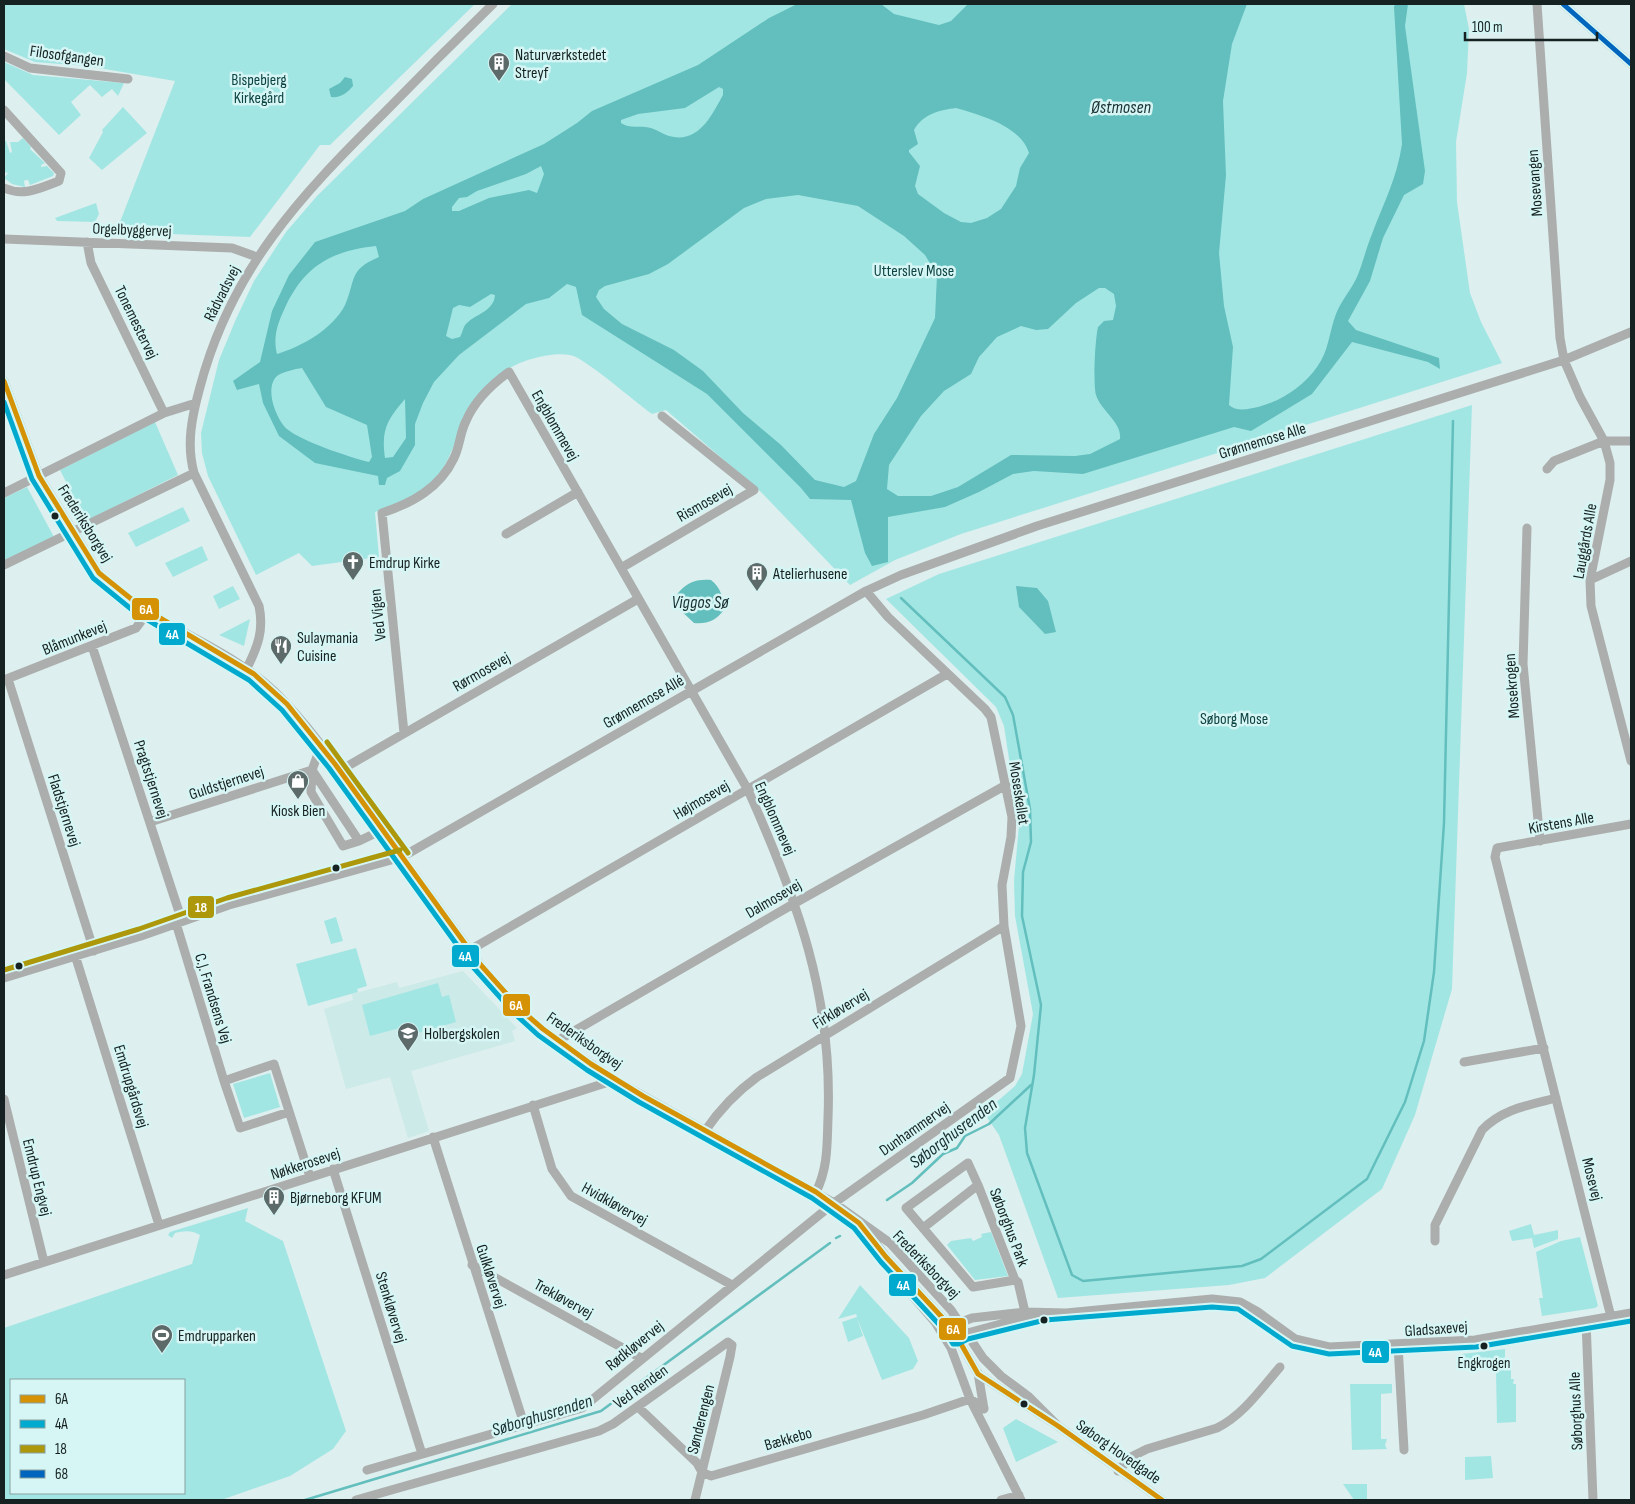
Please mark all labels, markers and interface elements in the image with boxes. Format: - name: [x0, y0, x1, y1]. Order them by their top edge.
- scale bar: [1465, 10, 1598, 42]
- text: 100 m: [1472, 18, 1503, 37]
- street label: Filosofgangen: [29, 42, 105, 71]
- place label: Naturværkstedet Streyf: [515, 46, 607, 83]
- building icon: Naturværkstedet Streyf: [487, 51, 511, 82]
- park label: Bispebjerg Kirkegård: [231, 71, 287, 108]
- water label: Østmosen: [1091, 97, 1151, 118]
- street label: Mosevangen: [1524, 149, 1547, 217]
- street label: Orgelbyggervej: [92, 220, 172, 241]
- park label: Utterslev Mose: [874, 262, 954, 281]
- street label: Rådvadsvej: [200, 263, 244, 325]
- street label: Tonemestervej: [110, 283, 162, 362]
- street label: Engblommevej: [527, 387, 583, 465]
- street label: Grønnemose Alle: [1217, 419, 1308, 464]
- street label: Rismosevej: [674, 480, 736, 527]
- street label: Frederiksborgvej: [53, 481, 116, 566]
- street label: Lauggårds Alle: [1570, 502, 1601, 580]
- unlabelled marker: [50, 511, 60, 521]
- church icon: Emdrup Kirke: [341, 550, 365, 581]
- place label: Emdrup Kirke: [369, 554, 440, 573]
- building icon: Atelierhusene: [745, 561, 769, 592]
- place label: Atelierhusene: [772, 565, 847, 584]
- street label: Ved Vigen: [366, 588, 391, 642]
- water label: Viggos Sø: [671, 592, 730, 613]
- line badge: 6A: [131, 597, 160, 621]
- text: 6A: [139, 601, 153, 618]
- street label: Blåmunkevej: [40, 617, 110, 660]
- line badge: 4A: [158, 622, 186, 646]
- text: 4A: [165, 626, 179, 643]
- place label: Sulaymania Cuisine: [297, 629, 358, 666]
- restaurant icon: Sulaymania Cuisine: [269, 634, 293, 665]
- street label: Rørmosevej: [450, 648, 514, 696]
- street label: Mosekrogen: [1501, 653, 1524, 719]
- street label: Grønnemose Allé: [600, 672, 688, 733]
- park label: Søborg Mose: [1200, 710, 1268, 729]
- street label: Pragtstjernevej: [129, 738, 172, 821]
- street label: Moseskellet: [1004, 760, 1033, 826]
- street label: Guldstjernevej: [187, 762, 266, 804]
- shop icon: Kiosk Bien: [286, 769, 310, 800]
- street label: Fladstjernevej: [43, 772, 84, 849]
- street label: Højmosevej: [670, 777, 733, 824]
- street label: Engblommevej: [750, 779, 799, 858]
- place label: Kiosk Bien: [271, 802, 325, 821]
- street label: Kirstens Alle: [1527, 808, 1595, 839]
- unlabelled marker: [331, 863, 341, 873]
- street label: Dalmosevej: [742, 876, 805, 923]
- line badge: 18: [187, 895, 215, 919]
- text: 18: [195, 899, 207, 916]
- line badge: 4A: [451, 944, 480, 968]
- text: 4A: [458, 948, 472, 965]
- street label: C.J. Frandsens Vej: [190, 951, 235, 1046]
- unlabelled marker: [14, 961, 24, 971]
- street label: Firkløvervej: [809, 985, 872, 1033]
- line badge: 6A: [502, 993, 531, 1017]
- text: 6A: [509, 997, 523, 1014]
- street label: Frederiksborgvej: [543, 1008, 626, 1074]
- school or university icon: Holbergskolen: [396, 1021, 420, 1052]
- place label: Holbergskolen: [424, 1025, 500, 1044]
- street label: Emdrupgårdsvej: [109, 1043, 152, 1130]
- water label: Søborghusrenden: [905, 1093, 1002, 1173]
- street label: Dunhammervej: [876, 1098, 954, 1160]
- street label: Emdrup Engvej: [18, 1137, 55, 1218]
- street label: Nøkkerosevej: [268, 1144, 343, 1185]
- street label: Mosevej: [1577, 1156, 1606, 1203]
- street label: Hvidkløvervej: [578, 1179, 651, 1230]
- building icon: Bjørneborg KFUM: [262, 1185, 286, 1216]
- street label: Søborghus Park: [985, 1186, 1032, 1269]
- place label: Bjørneborg KFUM: [290, 1189, 382, 1208]
- street label: Frederiksborgvej: [889, 1227, 963, 1303]
- street label: Gulkløvervej: [471, 1242, 510, 1311]
- street label: Stenkløvervej: [371, 1270, 410, 1345]
- line badge: 4A: [888, 1273, 917, 1297]
- street label: Trekløvervej: [531, 1275, 596, 1323]
- text: 4A: [896, 1277, 910, 1294]
- unlabelled marker: [1039, 1315, 1049, 1325]
- street label: Rødkløvervej: [602, 1317, 668, 1375]
- line badge: 6A: [938, 1317, 967, 1341]
- street label: Gladsaxevej: [1404, 1318, 1468, 1341]
- text: 6A: [946, 1321, 960, 1338]
- sports icon: Emdrupparken: [150, 1323, 174, 1354]
- place label: Emdrupparken: [178, 1327, 256, 1346]
- line badge: 4A: [1361, 1340, 1390, 1364]
- marker: Engkrogen: [1479, 1341, 1489, 1351]
- text: 4A: [1368, 1344, 1382, 1361]
- place label: Engkrogen: [1458, 1354, 1510, 1373]
- street label: Ved Renden: [610, 1361, 672, 1413]
- street label: Søborghus Alle: [1566, 1371, 1587, 1451]
- legend: [10, 1379, 185, 1494]
- street label: Sønderengen: [684, 1383, 719, 1456]
- text: 6A: [55, 1390, 69, 1409]
- water label: Søborghusrenden: [489, 1390, 595, 1441]
- unlabelled marker: [1019, 1399, 1029, 1409]
- text: 4A: [55, 1415, 68, 1434]
- street label: Søborg Hovedgade: [1072, 1416, 1164, 1488]
- street label: Bækkebo: [763, 1424, 814, 1455]
- text: 18: [55, 1440, 67, 1459]
- text: 68: [55, 1465, 68, 1484]

